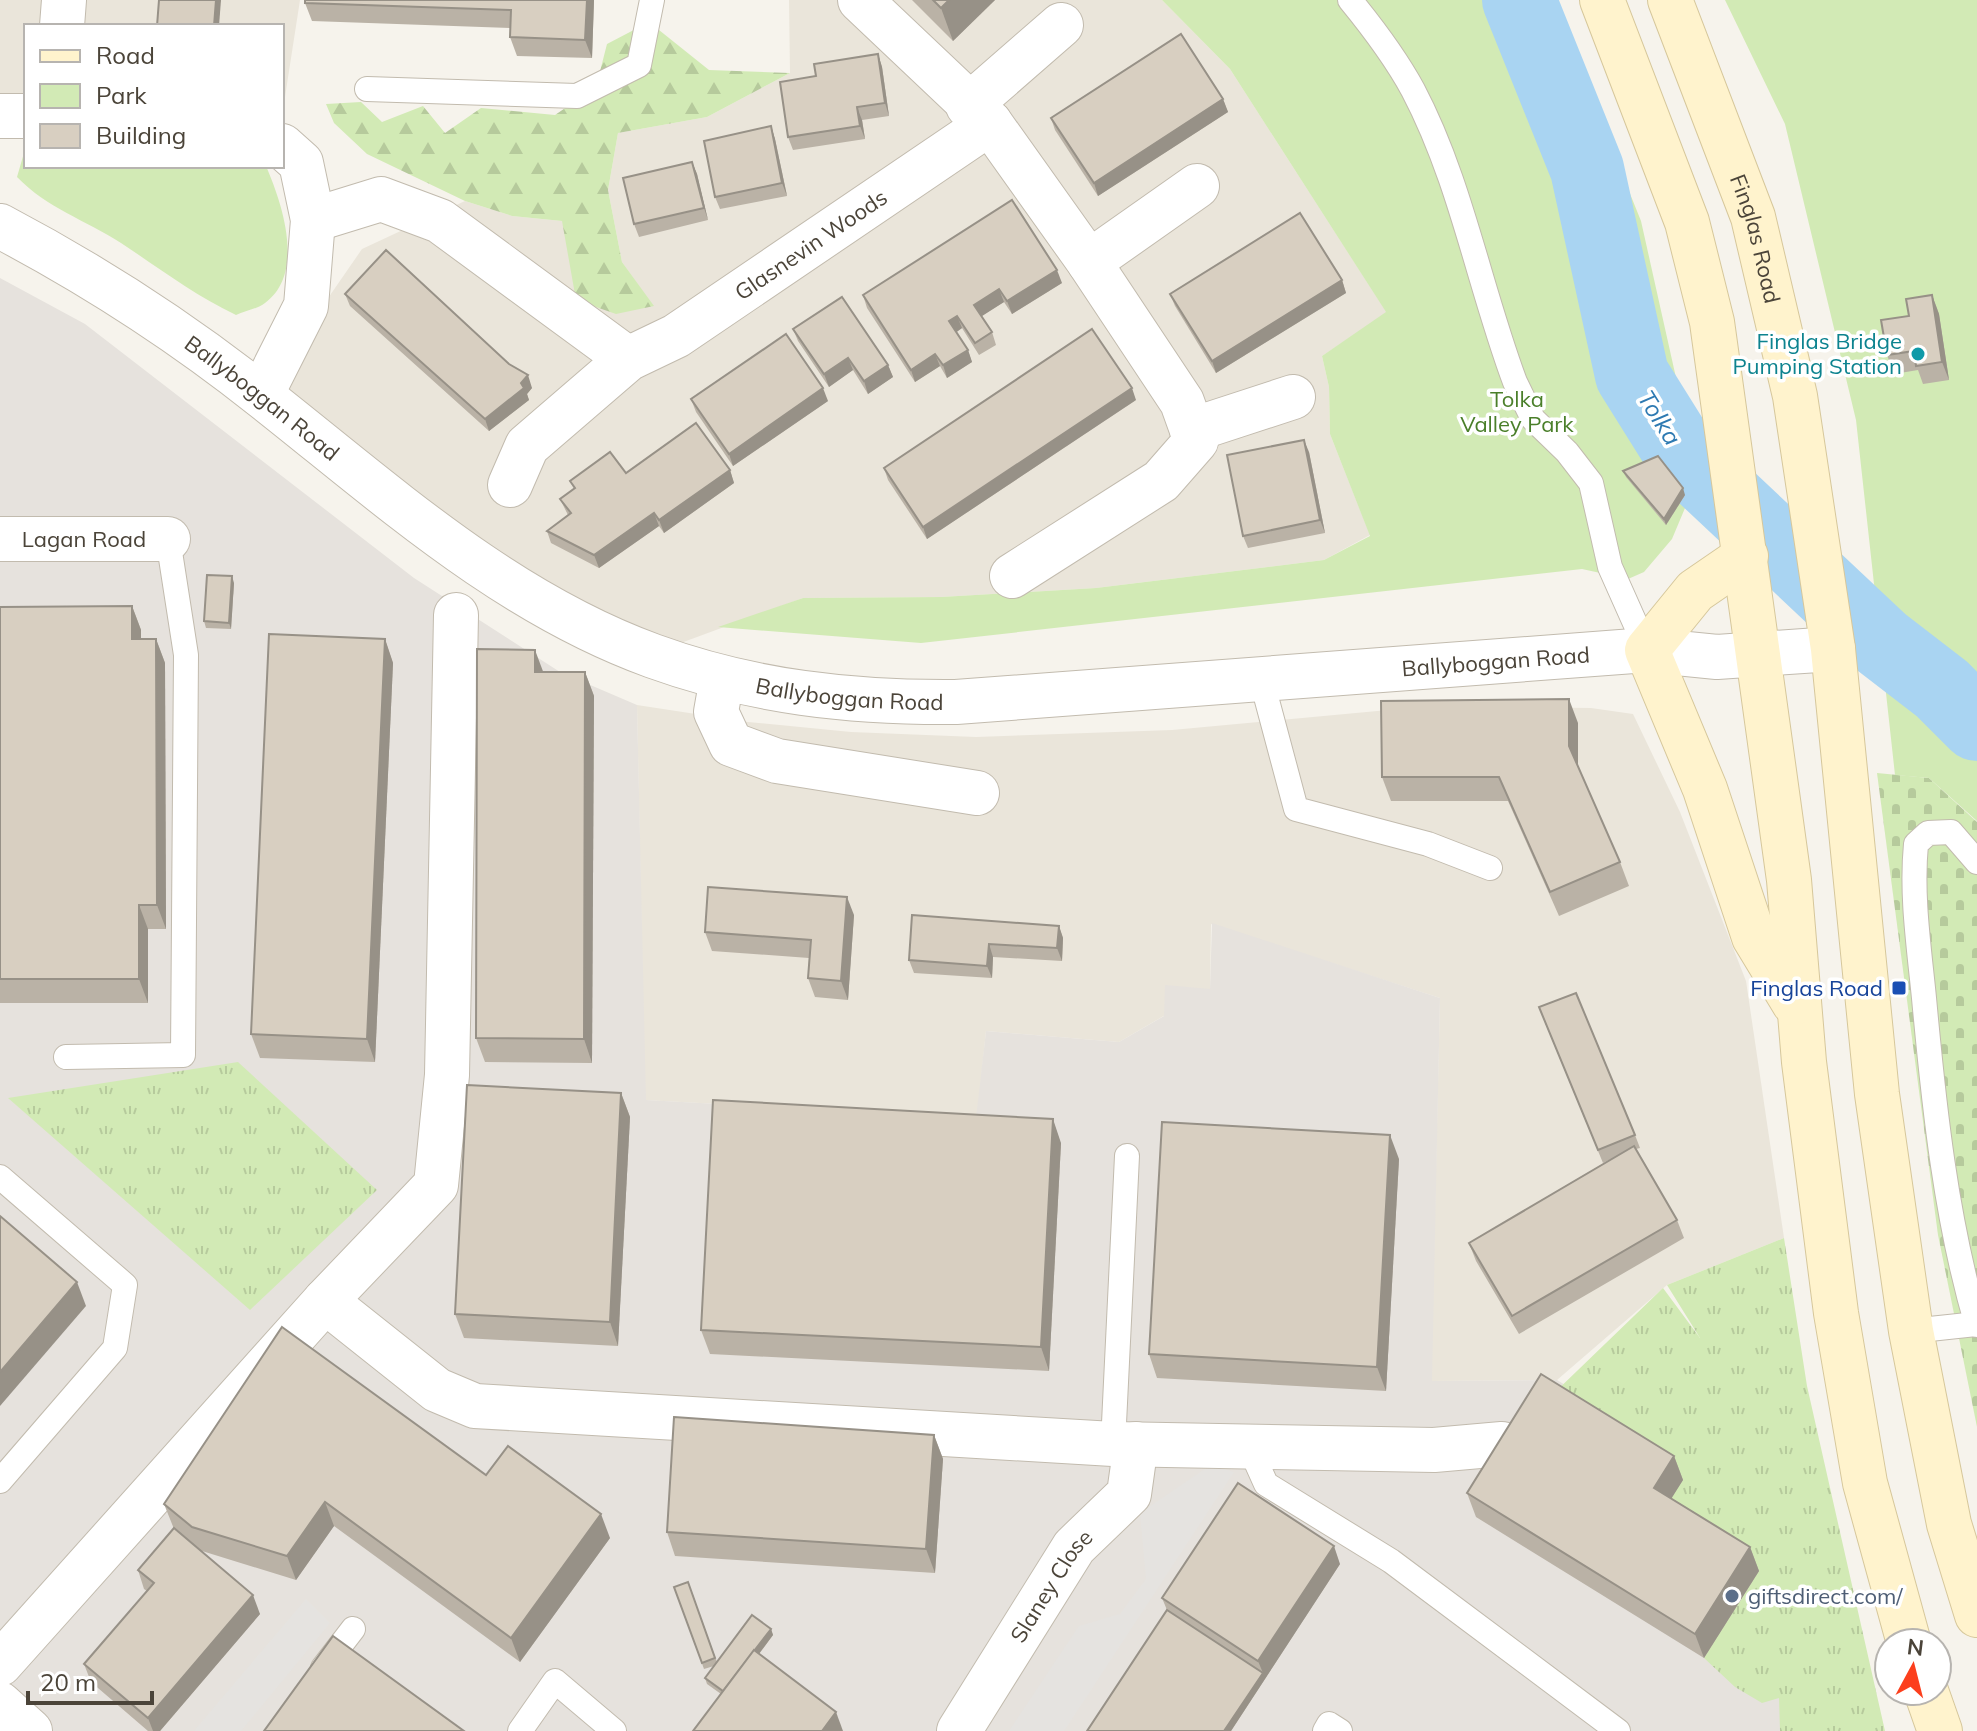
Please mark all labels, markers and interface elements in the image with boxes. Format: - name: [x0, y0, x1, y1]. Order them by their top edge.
- legend: [24, 24, 284, 168]
- text: Road: [96, 40, 155, 70]
- text: Park: [96, 80, 147, 110]
- text: Building: [96, 120, 186, 150]
- street label: Finglas Road: [1724, 170, 1787, 306]
- street label: Glasnevin Woods: [729, 183, 892, 306]
- place label: Finglas Bridge Pumping Station: [1733, 327, 1902, 380]
- street label: Ballyboggan Road: [179, 329, 345, 467]
- marker: Finglas Bridge Pumping Station: [1909, 345, 1927, 363]
- park label: Tolka Valley Park: [1460, 385, 1574, 438]
- water label: Tolka: [1632, 385, 1688, 450]
- street label: Lagan Road: [22, 525, 146, 553]
- street label: Ballyboggan Road: [1401, 640, 1591, 682]
- street label: Ballyboggan Road: [753, 671, 944, 716]
- place label: Finglas Road: [1750, 974, 1883, 1002]
- marker: Finglas Road: [1890, 979, 1908, 997]
- street label: Slaney Close: [1004, 1523, 1098, 1648]
- place label: giftsdirect.com/: [1748, 1582, 1903, 1610]
- marker: giftsdirect.com/: [1723, 1587, 1741, 1605]
- north arrow: [1873, 1627, 1953, 1707]
- text: N: [1905, 1632, 1925, 1662]
- scale bar: [28, 1655, 152, 1705]
- text: 20 m: [40, 1667, 96, 1697]

